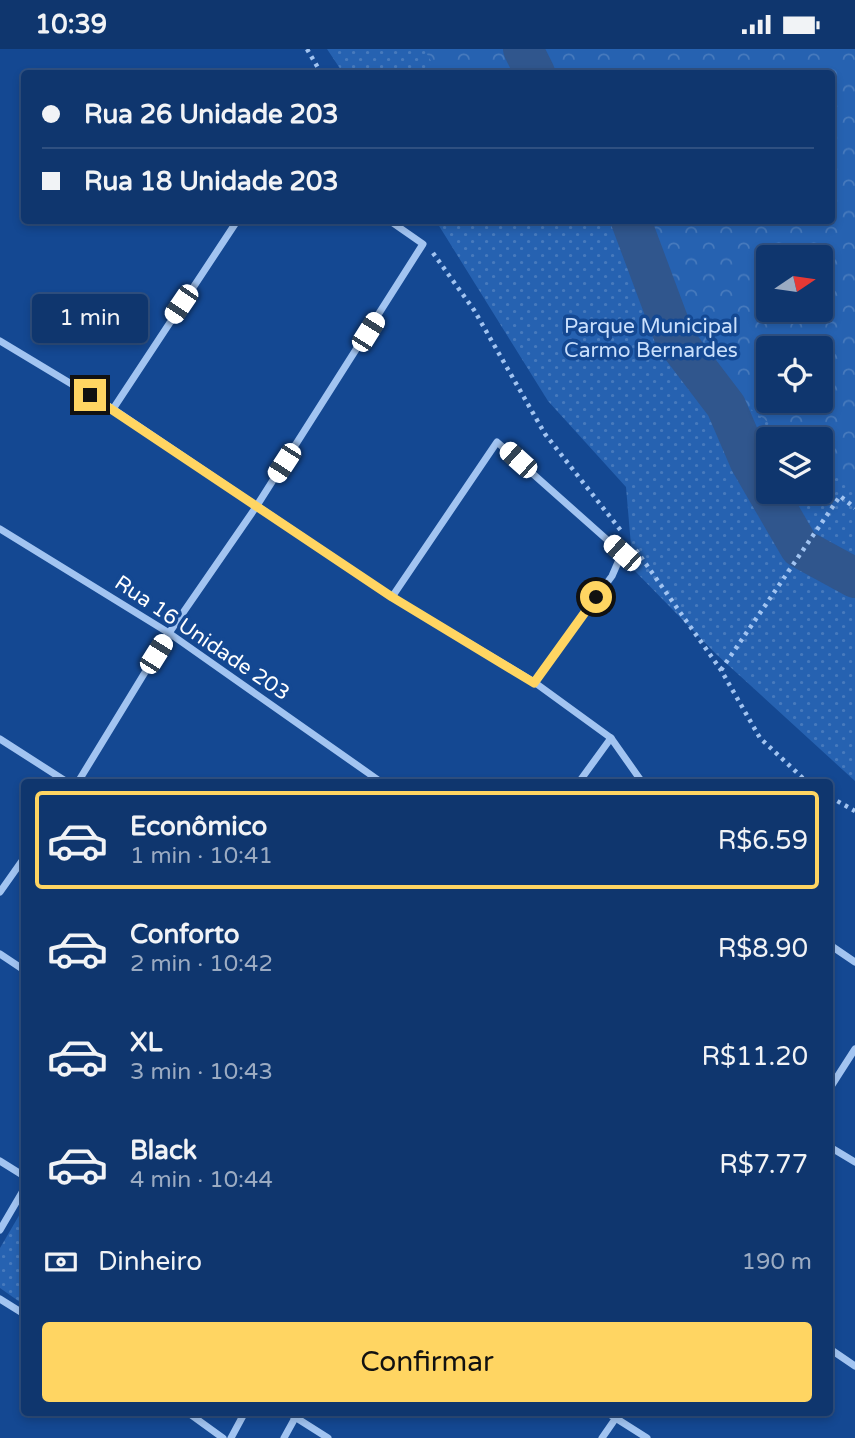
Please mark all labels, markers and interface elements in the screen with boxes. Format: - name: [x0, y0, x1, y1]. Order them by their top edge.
- text: 10:39: [35, 9, 107, 40]
- text: Rua 26 Unidade 203: [84, 99, 339, 130]
- text: Rua 18 Unidade 203: [84, 166, 339, 197]
- north arrow: [756, 245, 833, 322]
- map controls: [756, 245, 833, 504]
- car: [161, 281, 202, 327]
- callout: 1 min: [32, 293, 148, 343]
- text: 1 min: [59, 304, 121, 332]
- car: [348, 309, 389, 355]
- park label: Parque Municipal Carmo Bernardes: [564, 314, 738, 363]
- button: locate: [756, 336, 833, 413]
- route end: [74, 379, 106, 411]
- button: layers: [756, 427, 833, 504]
- car: [496, 438, 541, 482]
- car: [264, 440, 305, 486]
- car: [600, 531, 645, 575]
- street label: Rua 16 Unidade 203: [110, 570, 294, 706]
- route start: [580, 581, 612, 613]
- car: [136, 631, 177, 677]
- icon: car: [46, 809, 109, 872]
- text: Econômico: [130, 811, 267, 842]
- text: R$6.59: [718, 825, 808, 856]
- text: 1 min · 10:41: [130, 842, 273, 870]
- icon: car: [46, 917, 109, 980]
- text: Conforto: [130, 919, 239, 950]
- text: R$8.90: [718, 933, 808, 964]
- text: 2 min · 10:42: [130, 950, 273, 978]
- icon: car: [46, 1025, 109, 1088]
- text: XL: [130, 1027, 162, 1058]
- text: R$11.20: [701, 1041, 808, 1072]
- text: 3 min · 10:43: [130, 1058, 273, 1086]
- icon: car: [46, 1133, 109, 1196]
- text: Black: [130, 1135, 197, 1166]
- text: R$7.77: [719, 1149, 808, 1180]
- text: 4 min · 10:44: [130, 1166, 273, 1194]
- icon: cash: [42, 1243, 80, 1281]
- text: Dinheiro: [98, 1246, 202, 1277]
- text: 190 m: [742, 1248, 812, 1276]
- button: Confirmar: [42, 1322, 812, 1402]

